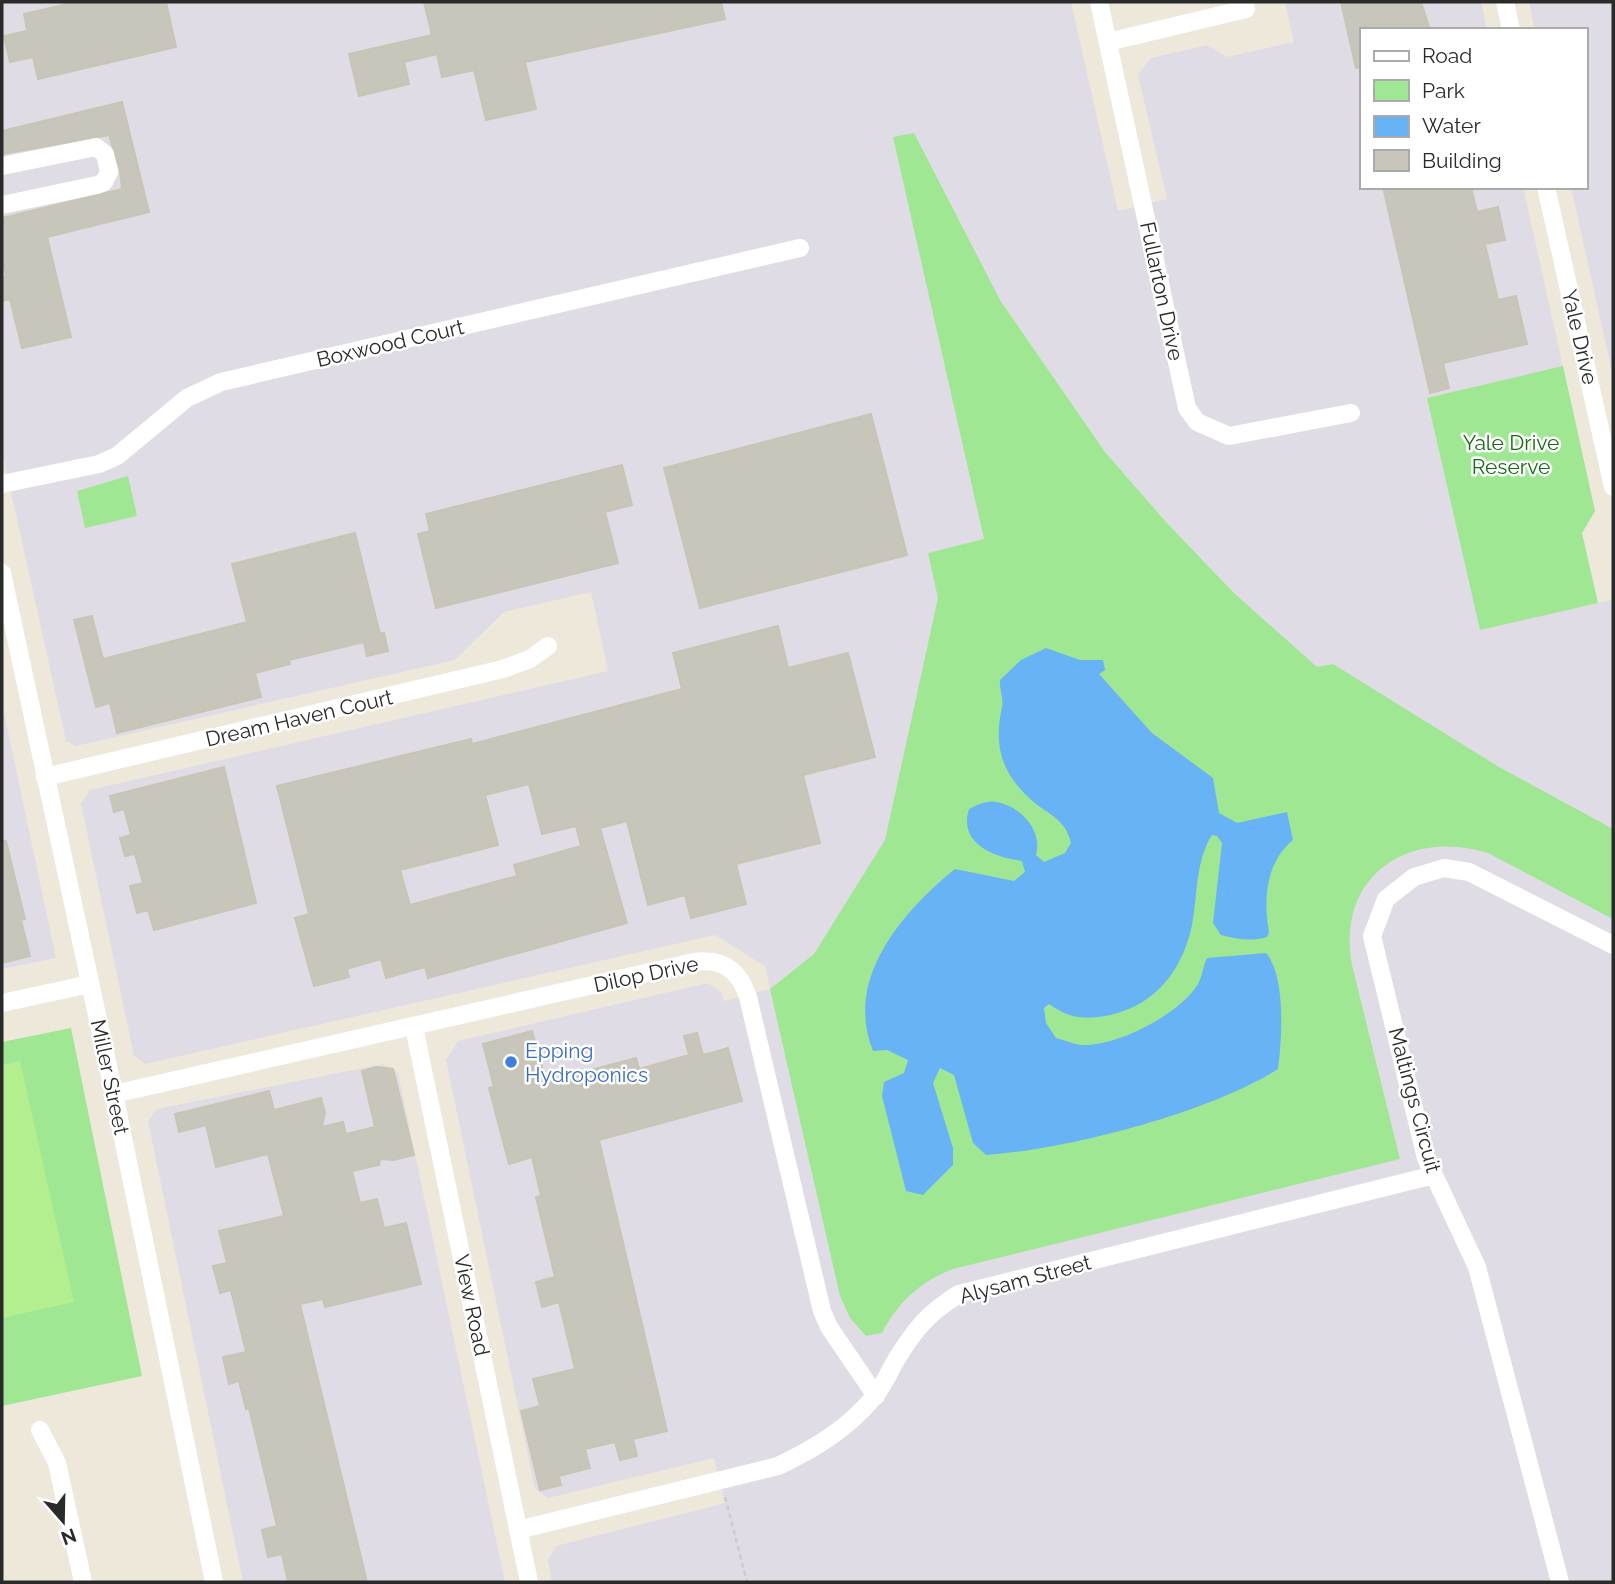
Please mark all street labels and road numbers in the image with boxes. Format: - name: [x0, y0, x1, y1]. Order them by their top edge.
- street label: Fullarton Drive: [1135, 219, 1189, 363]
- street label: Yale Drive: [1557, 287, 1603, 387]
- street label: Boxwood Court: [314, 314, 466, 372]
- street label: Dream Haven Court: [203, 684, 395, 752]
- street label: Dilop Drive: [591, 951, 701, 997]
- street label: Miller Street: [86, 1017, 134, 1137]
- street label: Maltings Circuit: [1384, 1025, 1446, 1175]
- street label: Alysam Street: [957, 1249, 1093, 1309]
- street label: View Road: [449, 1252, 495, 1358]

